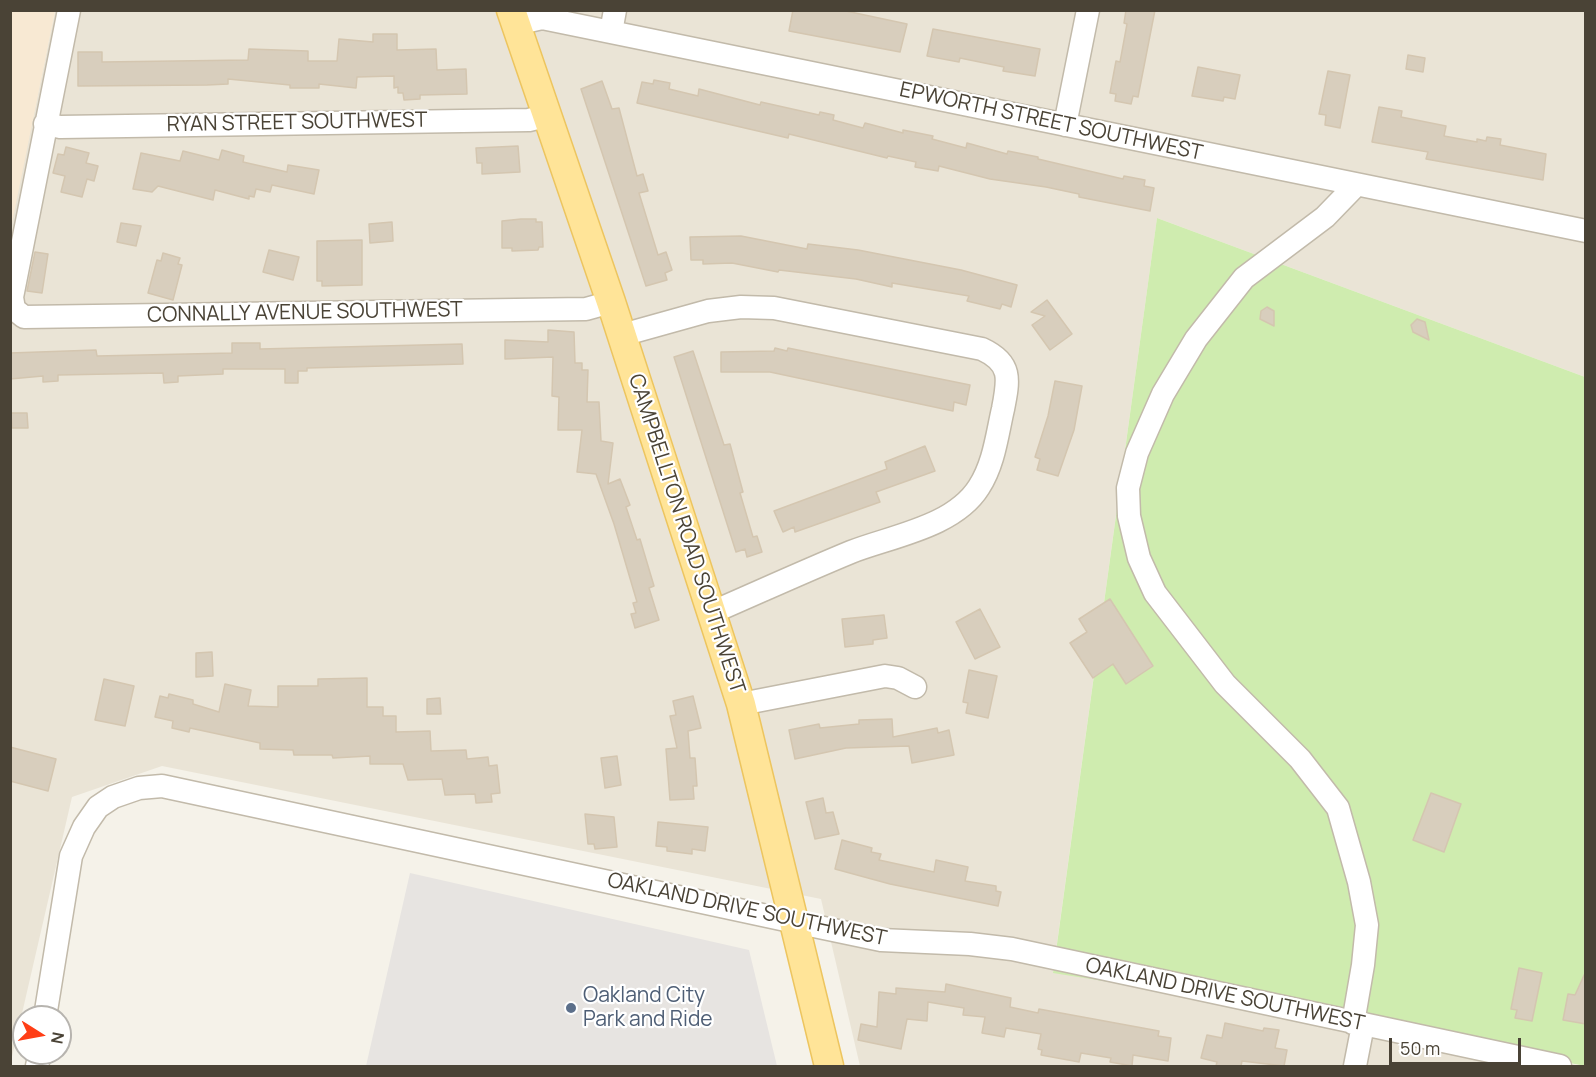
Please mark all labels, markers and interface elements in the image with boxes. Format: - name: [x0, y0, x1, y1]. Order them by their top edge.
- street label: EPWORTH STREET SOUTHWEST: [897, 78, 1205, 166]
- street label: RYAN STREET SOUTHWEST: [166, 108, 428, 138]
- street label: CONNALLY AVENUE SOUTHWEST: [147, 298, 463, 328]
- street label: CAMPBELLTON ROAD SOUTHWEST: [622, 371, 750, 697]
- street label: OAKLAND DRIVE SOUTHWEST: [605, 868, 889, 952]
- street label: OAKLAND DRIVE SOUTHWEST: [1083, 953, 1367, 1037]
- place label: Oakland City Park and Ride: [583, 983, 713, 1033]
- marker: Oakland City Park and Ride: [564, 1001, 578, 1015]
- north arrow: [12, 1005, 72, 1065]
- scale bar: [1392, 1026, 1524, 1064]
- text: N: [46, 1030, 70, 1046]
- text: 50 m: [1400, 1036, 1440, 1060]

